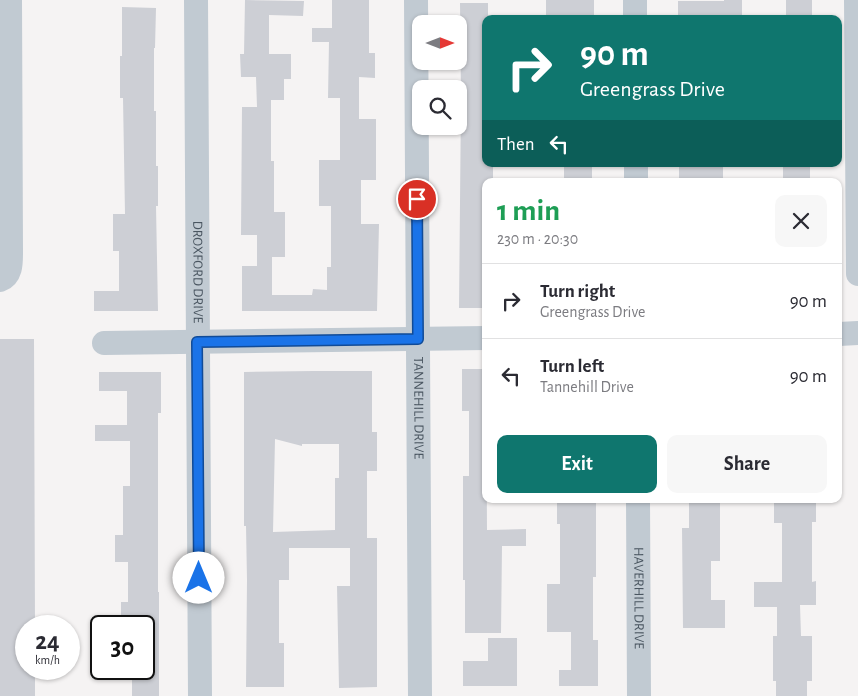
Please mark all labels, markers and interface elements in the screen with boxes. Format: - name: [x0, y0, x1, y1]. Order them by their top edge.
- north arrow: [412, 15, 468, 70]
- map controls: [412, 15, 467, 135]
- icon: right: [497, 35, 562, 100]
- text: 90 m: [580, 37, 649, 72]
- text: Greengrass Drive: [580, 78, 725, 100]
- button: search: [412, 80, 467, 135]
- icon: left: [545, 130, 573, 158]
- text: Then: [497, 135, 535, 154]
- pin: [396, 178, 438, 220]
- icon: arrive: [403, 185, 431, 213]
- button: close: [775, 195, 827, 247]
- text: 1 min: [497, 196, 560, 226]
- street label: DROXFORD DRIVE: [190, 221, 205, 324]
- text: 230 m · 20:30: [497, 231, 578, 247]
- text: Turn right: [540, 282, 615, 301]
- icon: right: [497, 287, 525, 315]
- text: 90 m: [790, 292, 827, 311]
- text: Greengrass Drive: [540, 304, 645, 320]
- street label: TANNEHILL DRIVE: [411, 357, 426, 459]
- text: Turn left: [540, 357, 604, 376]
- icon: left: [497, 362, 525, 390]
- text: 90 m: [790, 367, 827, 386]
- text: Tannehill Drive: [540, 379, 634, 395]
- button: Exit: [497, 435, 657, 493]
- button: Share: [667, 435, 827, 493]
- street label: HAVERHILL DRIVE: [631, 547, 646, 649]
- position arrow: [172, 551, 224, 603]
- speed limit sign: 30: [90, 615, 155, 680]
- text: 24: [35, 629, 60, 654]
- text: km/h: [35, 654, 60, 666]

